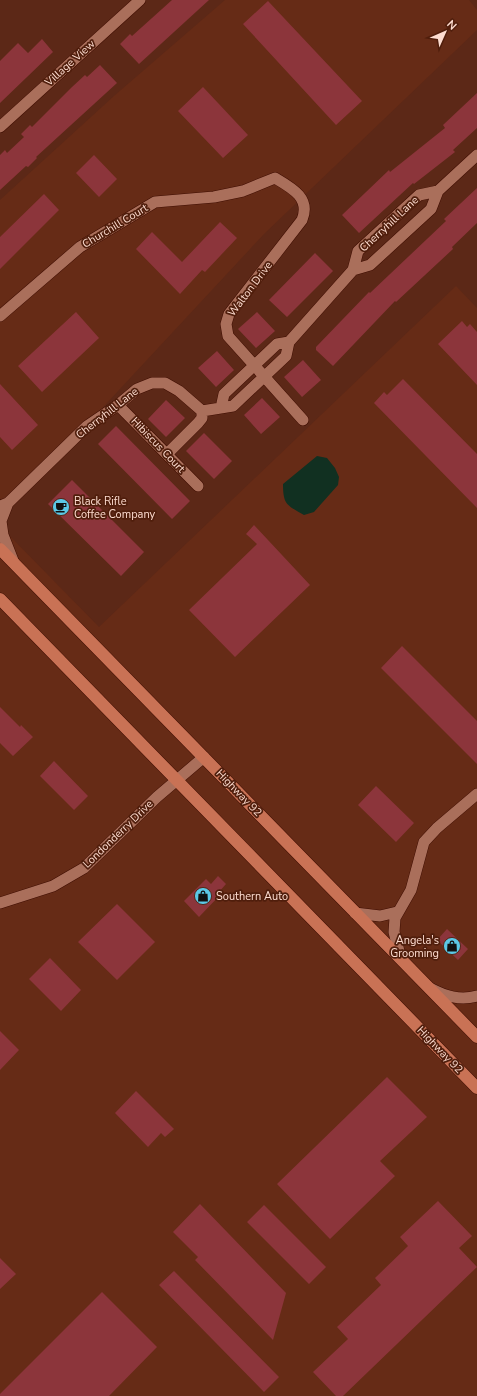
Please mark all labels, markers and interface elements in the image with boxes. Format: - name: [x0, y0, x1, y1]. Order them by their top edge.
- north arrow: [425, 12, 465, 52]
- text: N: [444, 17, 460, 33]
- street label: Village View: [41, 36, 98, 90]
- street label: Cherryhill Lane: [356, 193, 422, 255]
- street label: Churchill Court: [79, 200, 151, 252]
- street label: Walton Drive: [224, 258, 276, 320]
- street label: Cherryhill Lane: [73, 384, 141, 442]
- street label: Hibiscus Court: [128, 414, 188, 476]
- place label: Black Rifle Coffee Company: [74, 494, 156, 522]
- cafe icon: Black Rifle Coffee Company: [51, 497, 71, 517]
- street label: Highway 92: [213, 766, 265, 820]
- street label: Londonderry Drive: [80, 797, 156, 871]
- shop icon: Southern Auto: [193, 886, 213, 906]
- place label: Southern Auto: [216, 889, 288, 904]
- place label: Angela's Grooming: [390, 933, 439, 961]
- shop icon: Angela's Grooming: [442, 936, 462, 956]
- street label: Highway 92: [414, 1023, 466, 1077]

